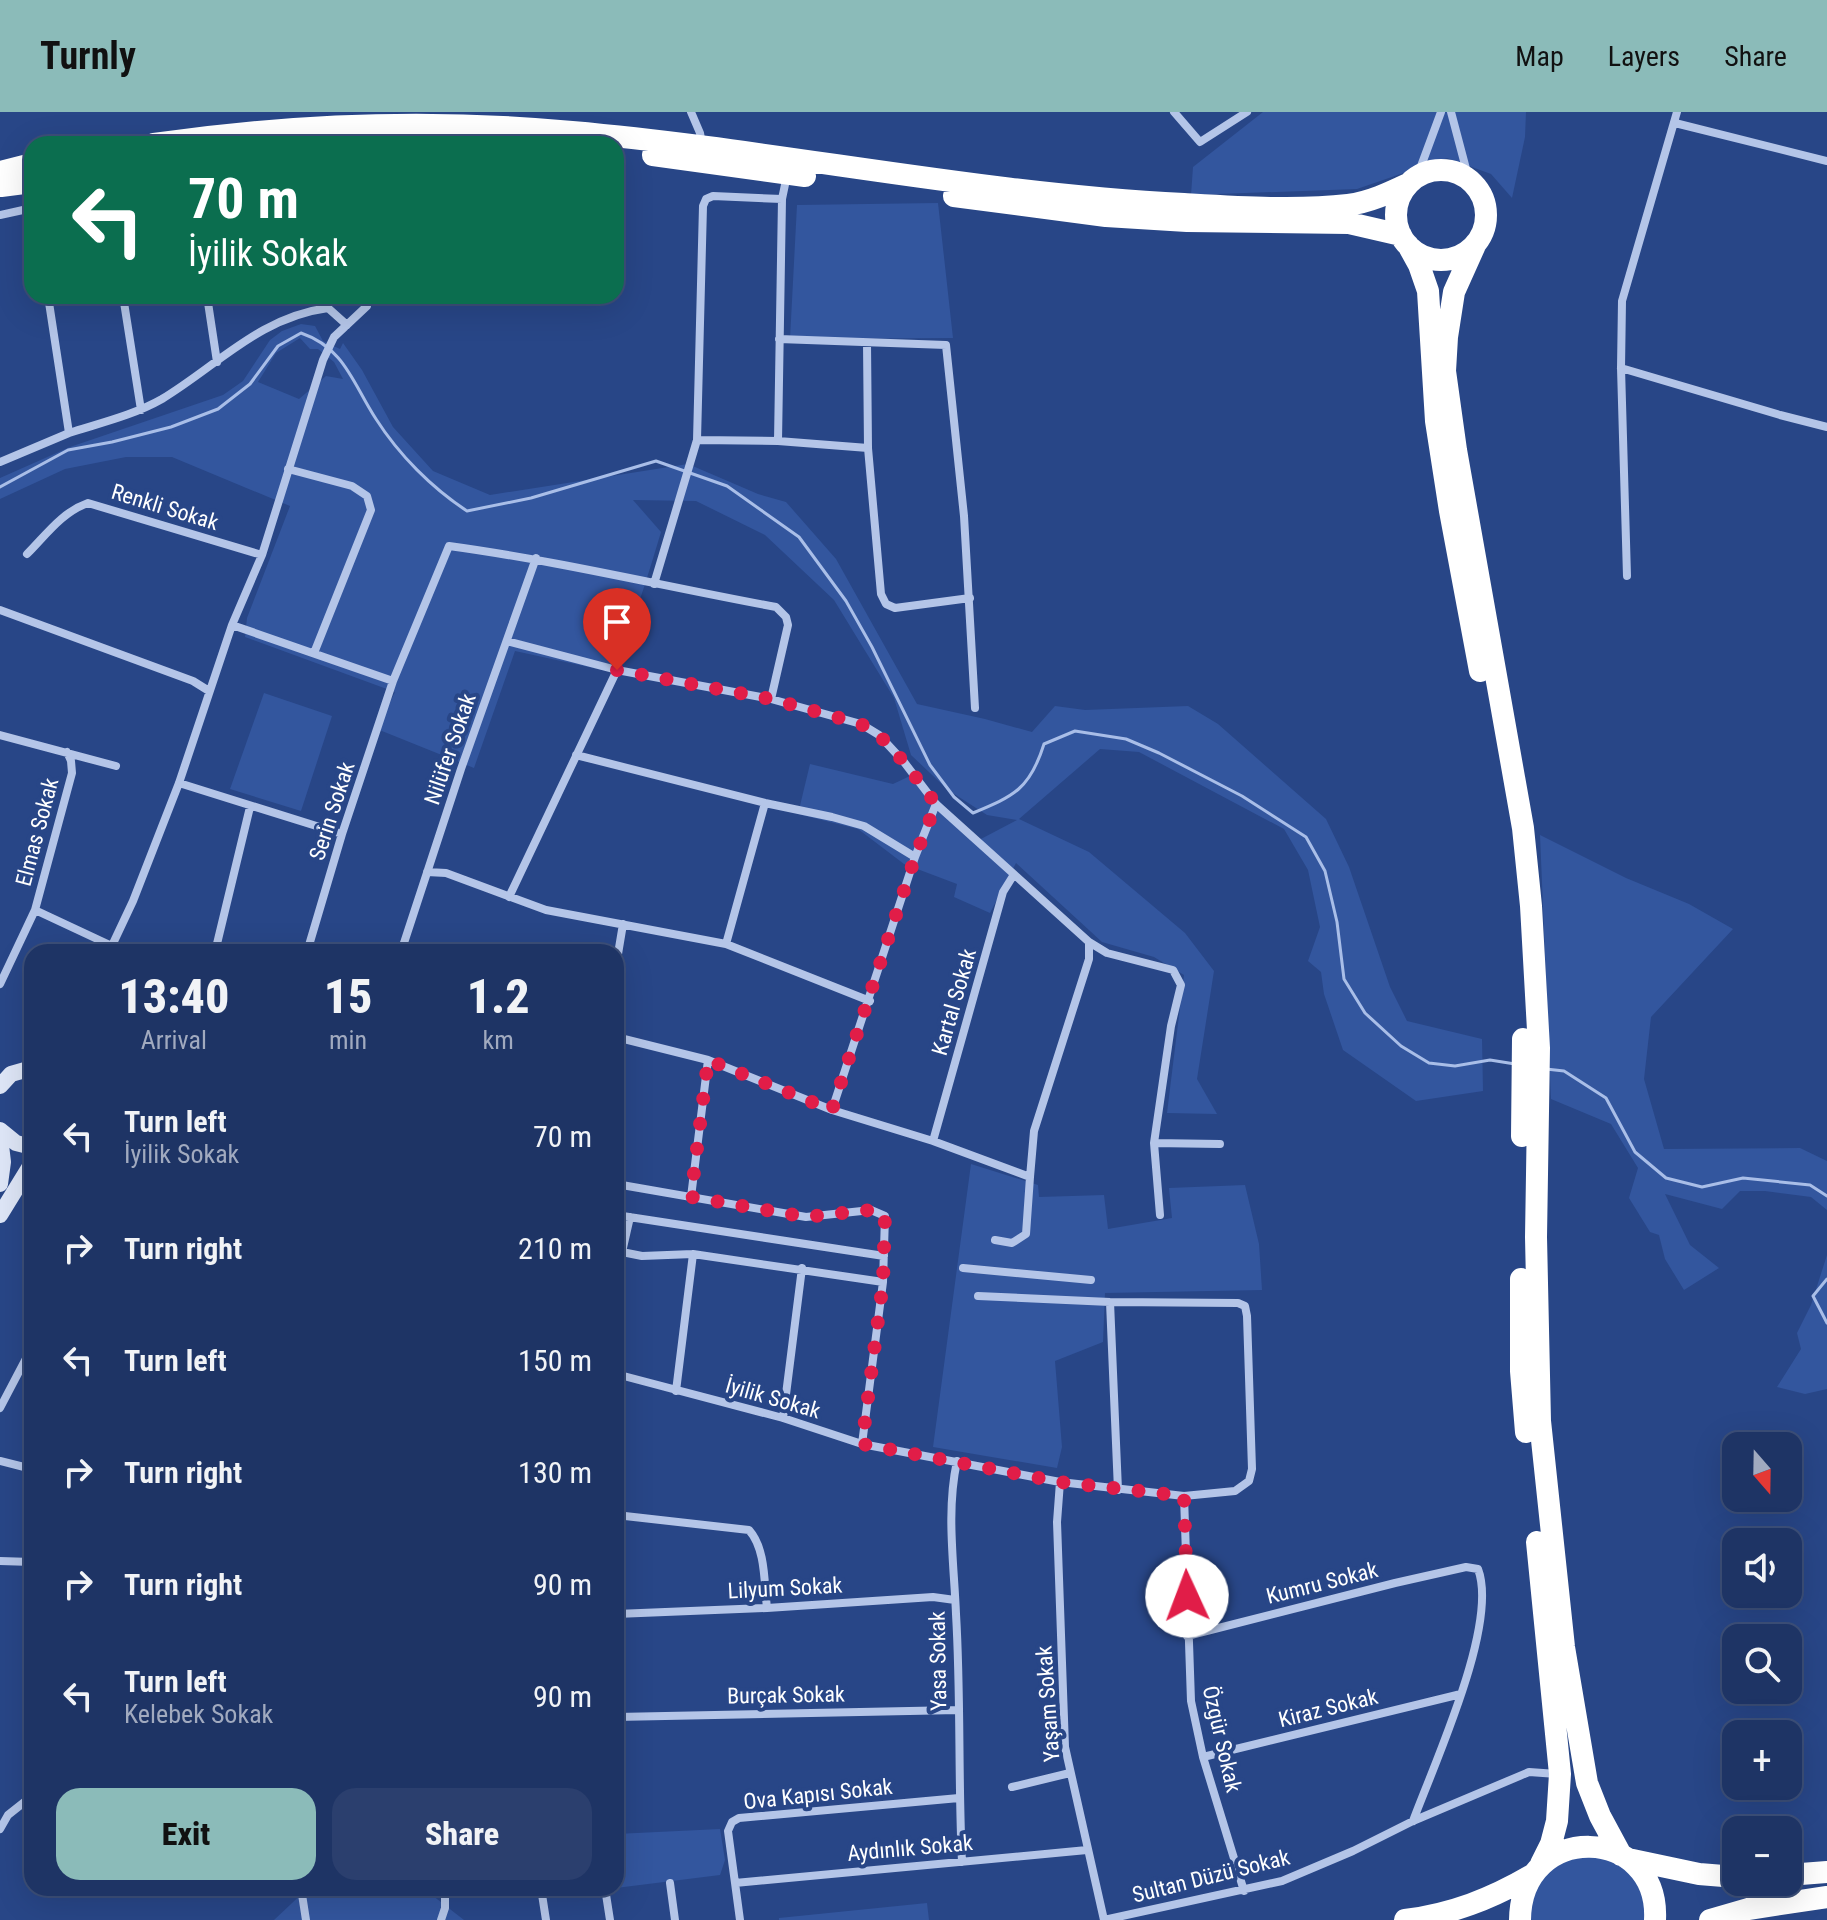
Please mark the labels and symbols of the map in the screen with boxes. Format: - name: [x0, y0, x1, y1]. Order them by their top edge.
- street label: Renkli Sokak: [108, 479, 222, 535]
- pin: [583, 588, 651, 670]
- street label: Nilüfer Sokak: [419, 690, 481, 808]
- street label: Serin Sokak: [304, 759, 360, 863]
- street label: Elmas Sokak: [11, 775, 63, 889]
- street label: Kartal Sokak: [927, 946, 981, 1058]
- street label: İyilik Sokak: [723, 1373, 823, 1423]
- north arrow: [1722, 1432, 1802, 1512]
- position arrow: [1145, 1554, 1229, 1638]
- street label: Kumru Sokak: [1264, 1557, 1380, 1609]
- street label: Lilyum Sokak: [727, 1573, 843, 1603]
- street label: Yasa Sokak: [925, 1611, 951, 1711]
- street label: Yaşam Sokak: [1031, 1645, 1065, 1763]
- street label: Burçak Sokak: [727, 1681, 845, 1709]
- street label: Özgür Sokak: [1198, 1683, 1246, 1795]
- street label: Kiraz Sokak: [1276, 1684, 1380, 1732]
- street label: Ova Kapısı Sokak: [742, 1774, 894, 1814]
- street label: Aydınlık Sokak: [846, 1830, 974, 1866]
- street label: Sultan Düzü Sokak: [1130, 1844, 1292, 1908]

